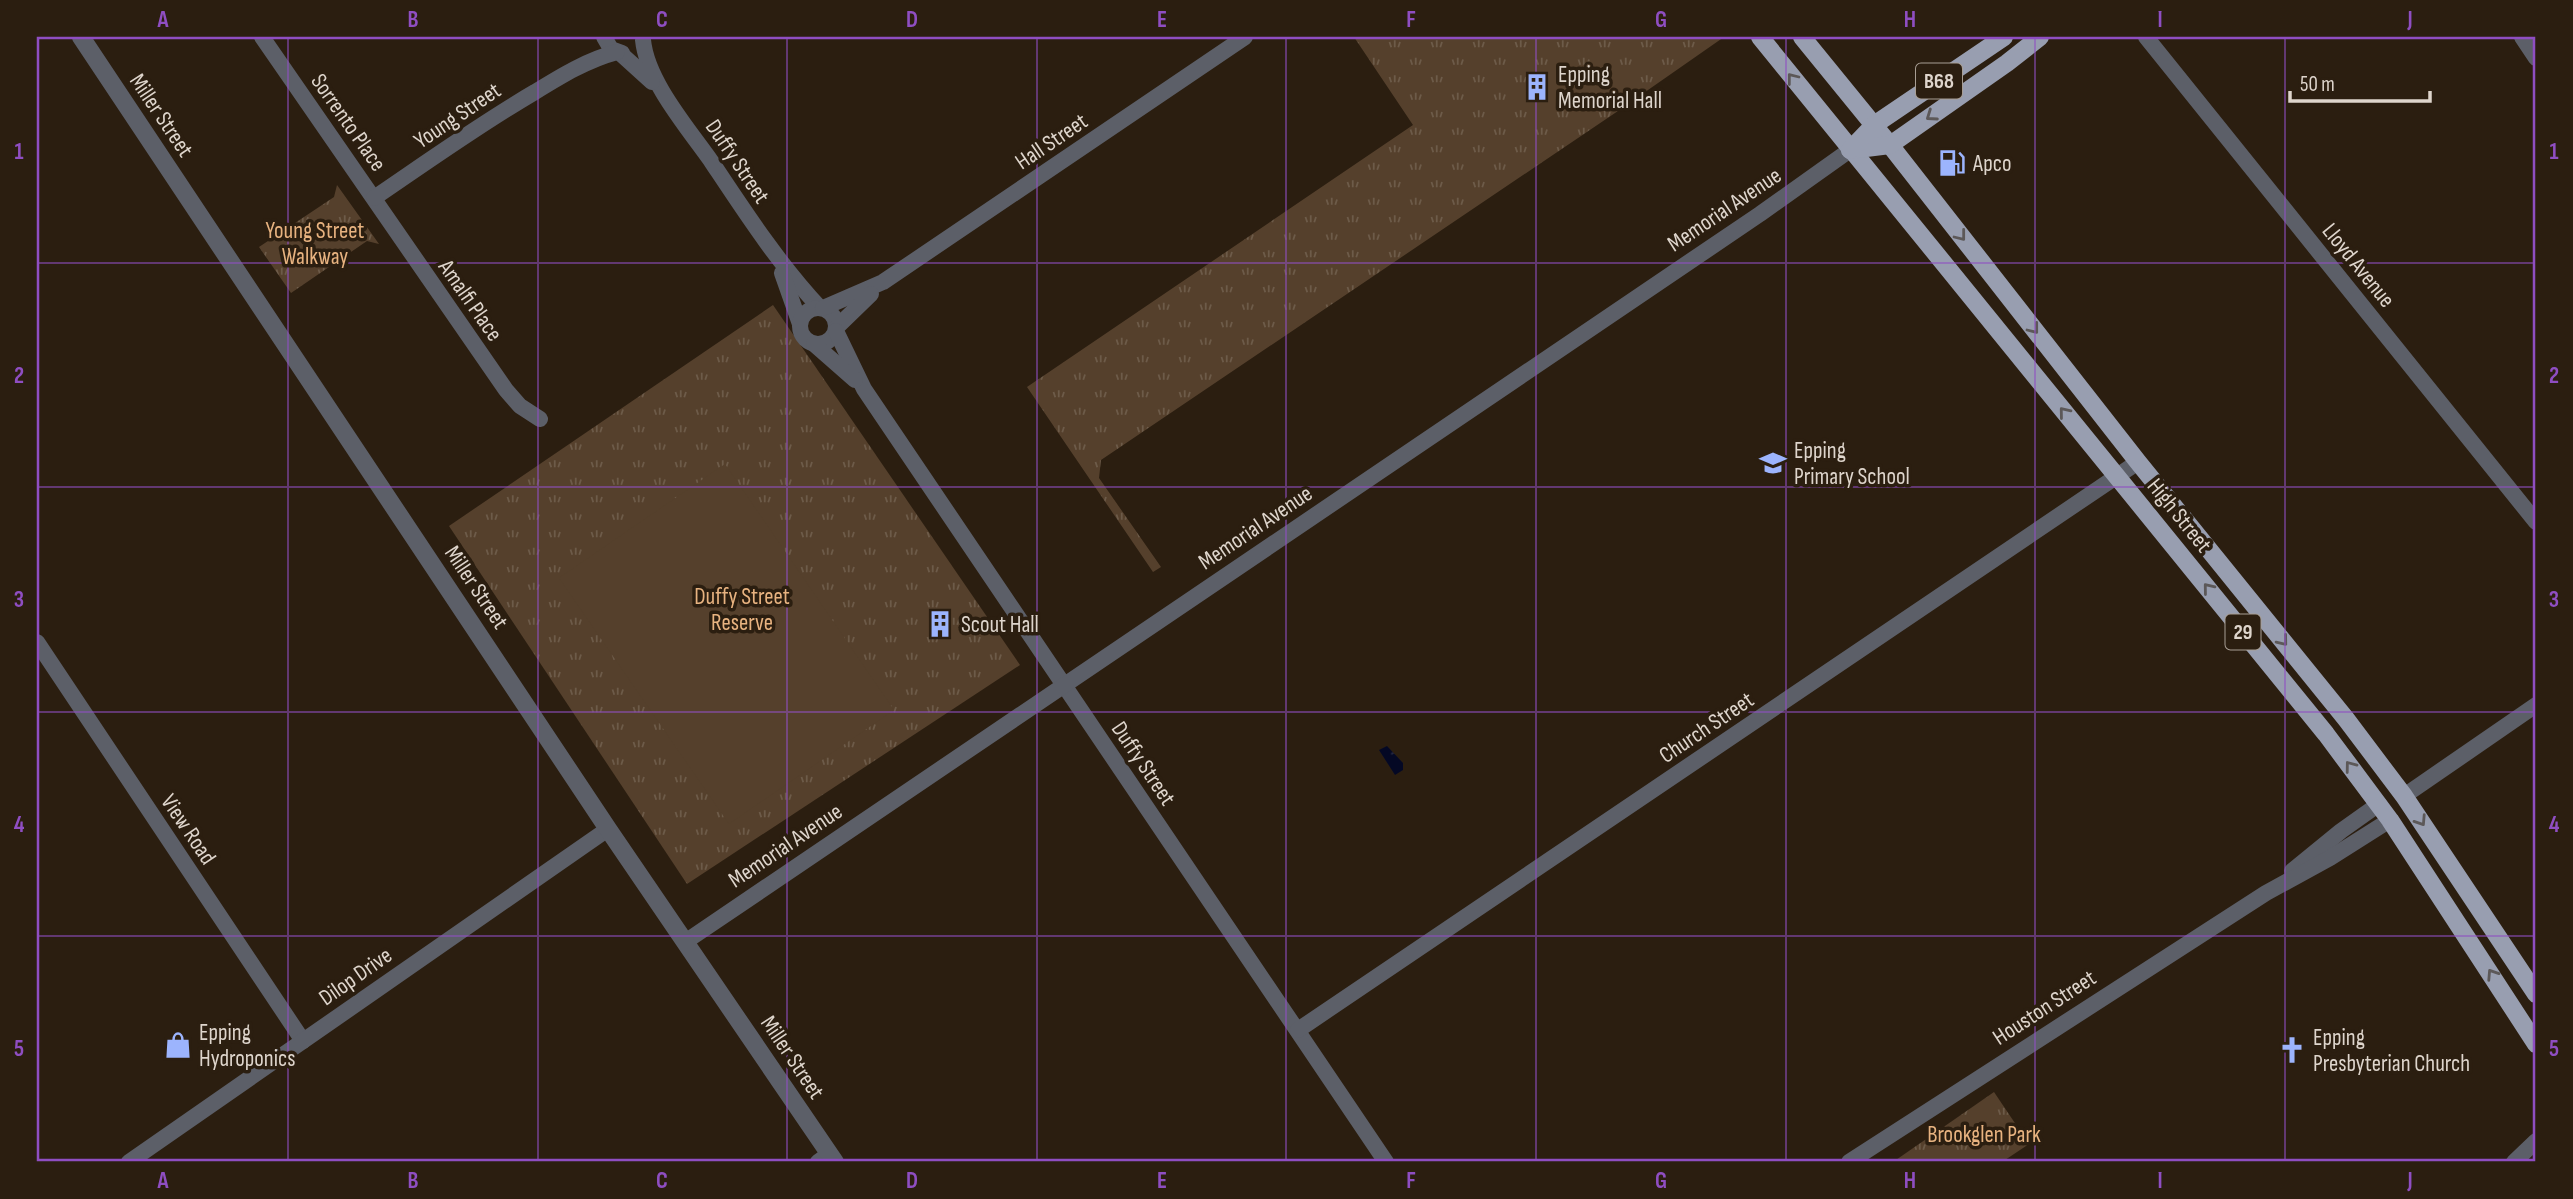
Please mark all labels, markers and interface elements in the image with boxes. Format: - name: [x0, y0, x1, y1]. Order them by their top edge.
- text: A: [157, 6, 170, 34]
- text: B: [408, 6, 419, 34]
- text: C: [656, 6, 668, 34]
- text: D: [906, 6, 918, 34]
- text: E: [1157, 6, 1167, 34]
- text: F: [1406, 6, 1416, 34]
- text: G: [1655, 6, 1667, 34]
- text: H: [1904, 6, 1916, 34]
- text: I: [2157, 6, 2163, 34]
- text: J: [2406, 6, 2413, 34]
- scale bar: [2290, 60, 2430, 104]
- place label: Epping Memorial Hall: [1558, 61, 1662, 115]
- road number: B68: [1916, 64, 1962, 98]
- street label: Sorrento Place: [304, 68, 392, 177]
- street label: Miller Street: [123, 69, 199, 163]
- building icon: Epping Memorial Hall: [1522, 72, 1552, 102]
- text: 50 m: [2300, 72, 2335, 97]
- one-way arrow: [1788, 73, 1801, 85]
- street label: Young Street: [409, 77, 506, 155]
- street label: Hall Street: [1010, 107, 1093, 176]
- one-way arrow: [1926, 108, 1939, 120]
- street label: Duffy Street: [699, 114, 775, 209]
- text: 1: [14, 138, 24, 166]
- text: 1: [2549, 138, 2559, 166]
- fuel station icon: Apco: [1937, 148, 1967, 178]
- place label: Apco: [1972, 150, 2011, 178]
- street label: Memorial Avenue: [1662, 162, 1787, 258]
- park label: Young Street Walkway: [266, 217, 364, 271]
- street label: Lloyd Avenue: [2316, 218, 2401, 313]
- one-way arrow: [1953, 227, 1965, 240]
- street label: Amalfi Place: [431, 254, 508, 347]
- one-way arrow: [2026, 321, 2039, 333]
- text: 2: [14, 362, 24, 390]
- text: 2: [2549, 362, 2559, 390]
- one-way arrow: [2060, 407, 2073, 419]
- place label: Epping Primary School: [1794, 437, 1910, 491]
- school or university icon: Epping Primary School: [1758, 448, 1788, 478]
- street label: High Street: [2141, 473, 2218, 558]
- street label: Memorial Avenue: [1193, 480, 1318, 576]
- street label: Miller Street: [438, 541, 514, 635]
- park label: Duffy Street Reserve: [694, 583, 790, 637]
- one-way arrow: [2204, 584, 2216, 597]
- text: 3: [14, 586, 24, 614]
- text: 3: [2549, 586, 2559, 614]
- building icon: Scout Hall: [925, 609, 955, 639]
- place label: Scout Hall: [961, 611, 1039, 639]
- road number: 29: [2226, 614, 2260, 650]
- one-way arrow: [2275, 632, 2287, 645]
- street label: Church Street: [1654, 686, 1759, 770]
- street label: Duffy Street: [1105, 716, 1181, 811]
- one-way arrow: [2346, 761, 2358, 774]
- street label: View Road: [155, 789, 222, 870]
- street label: Memorial Avenue: [723, 798, 848, 894]
- text: 4: [14, 811, 25, 839]
- text: 4: [2549, 811, 2560, 839]
- one-way arrow: [2413, 814, 2426, 827]
- street label: Dilop Drive: [314, 942, 398, 1012]
- street label: Houston Street: [1988, 964, 2101, 1052]
- one-way arrow: [2488, 969, 2500, 982]
- street label: Miller Street: [754, 1011, 830, 1105]
- place label: Epping Hydroponics: [199, 1019, 295, 1073]
- place label: Epping Presbyterian Church: [2313, 1024, 2470, 1078]
- shop icon: Epping Hydroponics: [163, 1030, 193, 1060]
- text: 5: [14, 1035, 24, 1063]
- church icon: Epping Presbyterian Church: [2277, 1035, 2307, 1065]
- text: 5: [2549, 1035, 2559, 1063]
- park label: Brookglen Park: [1927, 1121, 2041, 1149]
- text: A: [157, 1167, 170, 1195]
- text: B: [408, 1167, 419, 1195]
- text: C: [656, 1167, 668, 1195]
- text: D: [906, 1167, 918, 1195]
- text: E: [1157, 1167, 1167, 1195]
- text: F: [1406, 1167, 1416, 1195]
- text: G: [1655, 1167, 1667, 1195]
- text: H: [1904, 1167, 1916, 1195]
- text: I: [2157, 1167, 2163, 1195]
- text: J: [2406, 1167, 2413, 1195]

